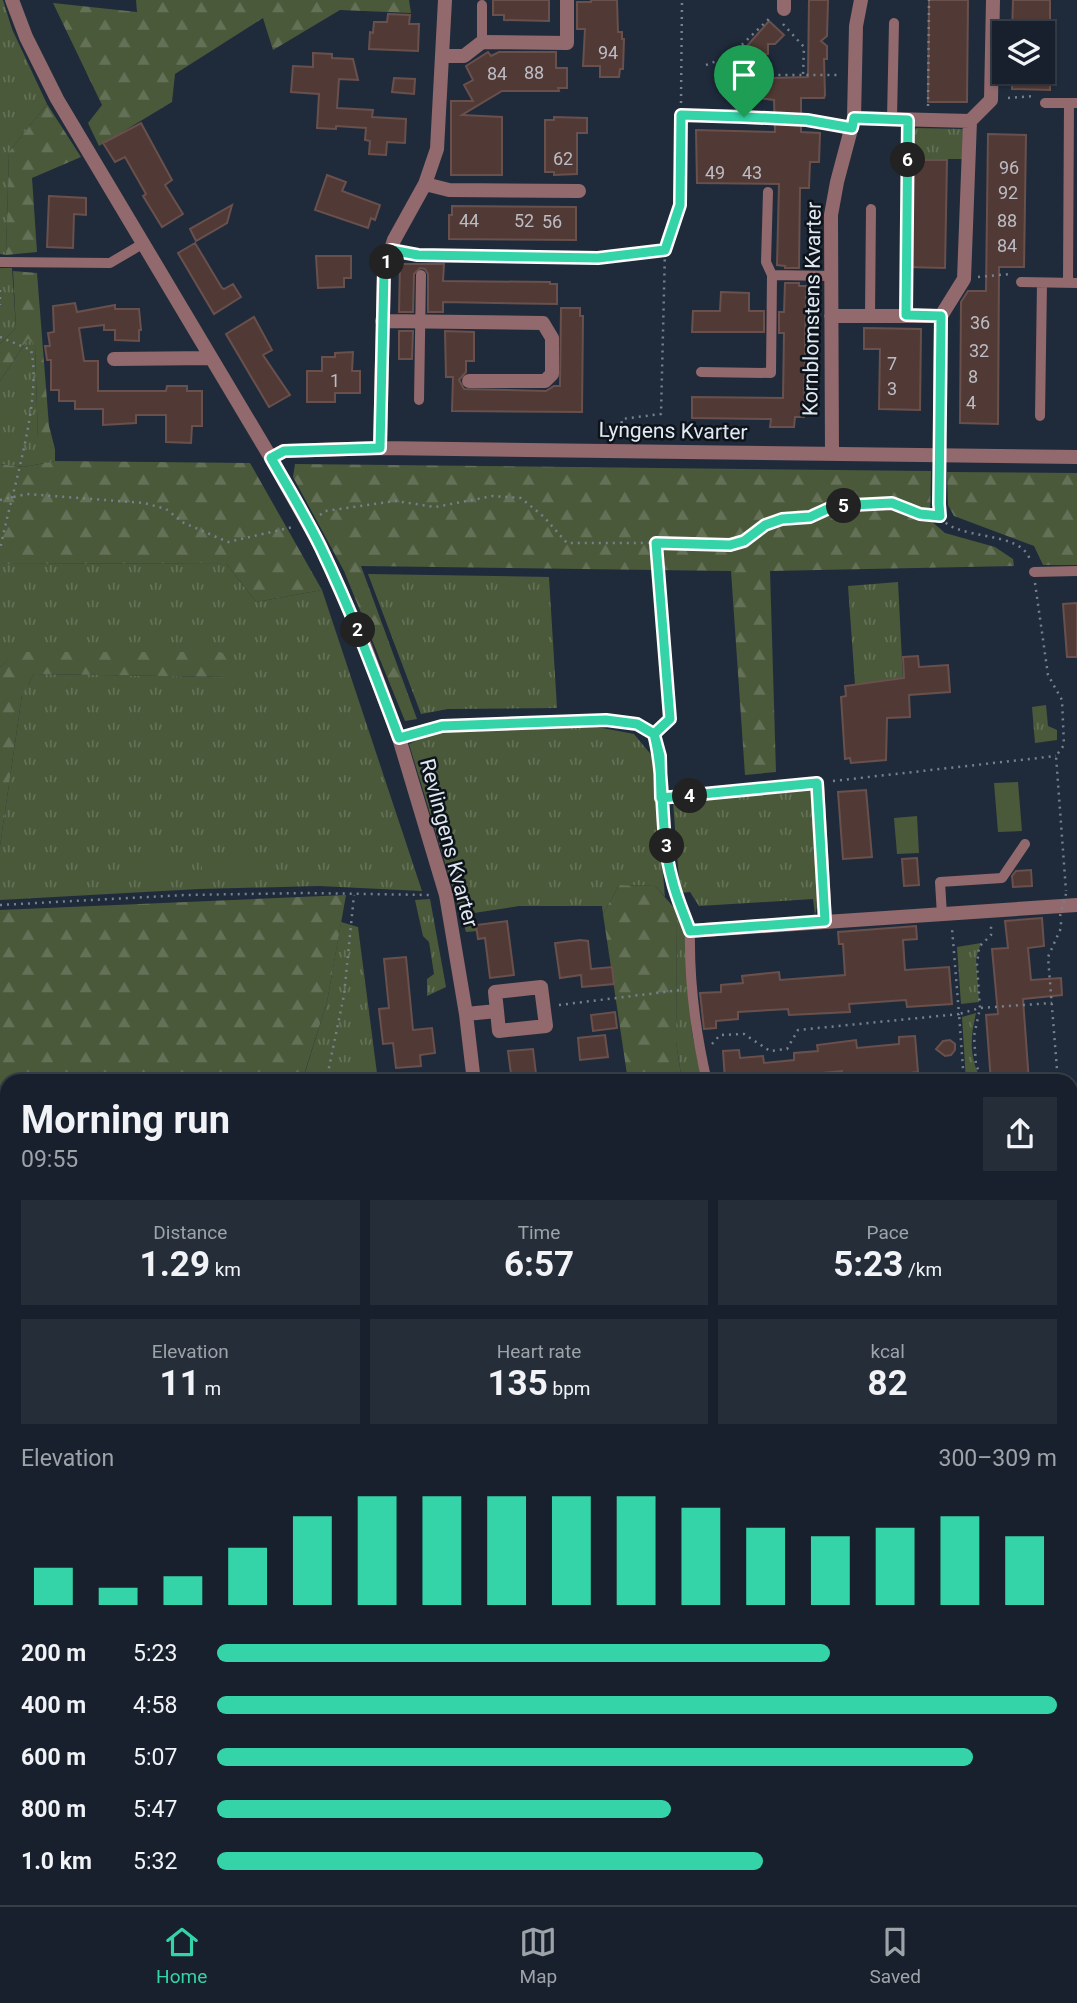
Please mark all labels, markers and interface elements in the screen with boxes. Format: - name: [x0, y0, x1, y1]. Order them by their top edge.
- map controls: [992, 21, 1055, 84]
- button: layers: [992, 21, 1055, 84]
- house number: 94: [598, 42, 618, 63]
- pin: [714, 45, 774, 117]
- icon: arrive: [725, 56, 763, 94]
- house number: 88: [524, 62, 544, 83]
- house number: 84: [487, 63, 507, 84]
- pin: 6: [890, 142, 926, 178]
- house number: 62: [553, 148, 573, 169]
- text: 6: [902, 148, 913, 171]
- house number: 96: [999, 157, 1019, 178]
- house number: 49: [705, 162, 725, 183]
- house number: 43: [742, 162, 762, 183]
- house number: 92: [998, 182, 1018, 203]
- street label: Kornblomstens Kvarter: [798, 202, 826, 416]
- house number: 44: [459, 210, 479, 231]
- house number: 52: [514, 210, 534, 231]
- house number: 88: [997, 210, 1017, 231]
- house number: 56: [542, 211, 562, 232]
- house number: 84: [997, 235, 1017, 256]
- pin: 1: [370, 244, 404, 280]
- text: 1: [381, 250, 392, 273]
- house number: 36: [970, 312, 990, 333]
- house number: 32: [969, 340, 989, 361]
- house number: 7: [887, 353, 897, 374]
- house number: 8: [968, 366, 978, 387]
- house number: 1: [330, 370, 340, 391]
- house number: 3: [887, 378, 897, 399]
- house number: 4: [966, 392, 976, 413]
- street label: Lyngens Kvarter: [598, 418, 748, 444]
- pin: 5: [826, 489, 862, 524]
- text: 5: [838, 494, 849, 517]
- pin: 2: [340, 612, 376, 648]
- text: 2: [352, 618, 363, 641]
- street label: Revlingens Kvarter: [415, 756, 483, 930]
- pin: 4: [672, 778, 708, 814]
- text: 4: [684, 784, 695, 807]
- pin: 3: [650, 828, 684, 864]
- text: 3: [661, 834, 672, 857]
- button: share: [983, 1097, 1057, 1171]
- text: Morning run: [21, 1098, 230, 1142]
- text: 09:55: [21, 1146, 78, 1173]
- text: Distance: [153, 1221, 227, 1244]
- text: Time: [518, 1221, 560, 1244]
- text: Pace: [867, 1221, 909, 1244]
- text: 1.29: [140, 1244, 210, 1285]
- text: 6:57: [504, 1244, 574, 1285]
- text: 5:23: [833, 1244, 903, 1285]
- text: km: [210, 1258, 241, 1281]
- text: /km: [903, 1258, 942, 1281]
- text: Elevation: [152, 1340, 229, 1363]
- text: Heart rate: [497, 1340, 581, 1363]
- text: kcal: [870, 1340, 905, 1363]
- text: 11: [160, 1363, 200, 1404]
- text: 135: [488, 1363, 548, 1404]
- text: 82: [868, 1363, 908, 1404]
- text: m: [200, 1377, 221, 1400]
- text: bpm: [548, 1377, 590, 1400]
- text: Elevation: [21, 1445, 114, 1472]
- text: 300–309 m: [938, 1445, 1057, 1472]
- text: 200 m: [21, 1640, 86, 1667]
- text: 5:23: [133, 1640, 177, 1667]
- text: 400 m: [21, 1692, 86, 1719]
- text: 4:58: [133, 1692, 177, 1719]
- text: 600 m: [21, 1744, 86, 1771]
- text: 5:07: [133, 1744, 177, 1771]
- text: 800 m: [21, 1796, 86, 1823]
- text: 5:47: [133, 1796, 177, 1823]
- text: 1.0 km: [21, 1848, 92, 1875]
- text: 5:32: [133, 1848, 177, 1875]
- tab: Home: [156, 1923, 207, 1988]
- tab: Map: [519, 1923, 557, 1988]
- tab: Saved: [870, 1923, 921, 1988]

